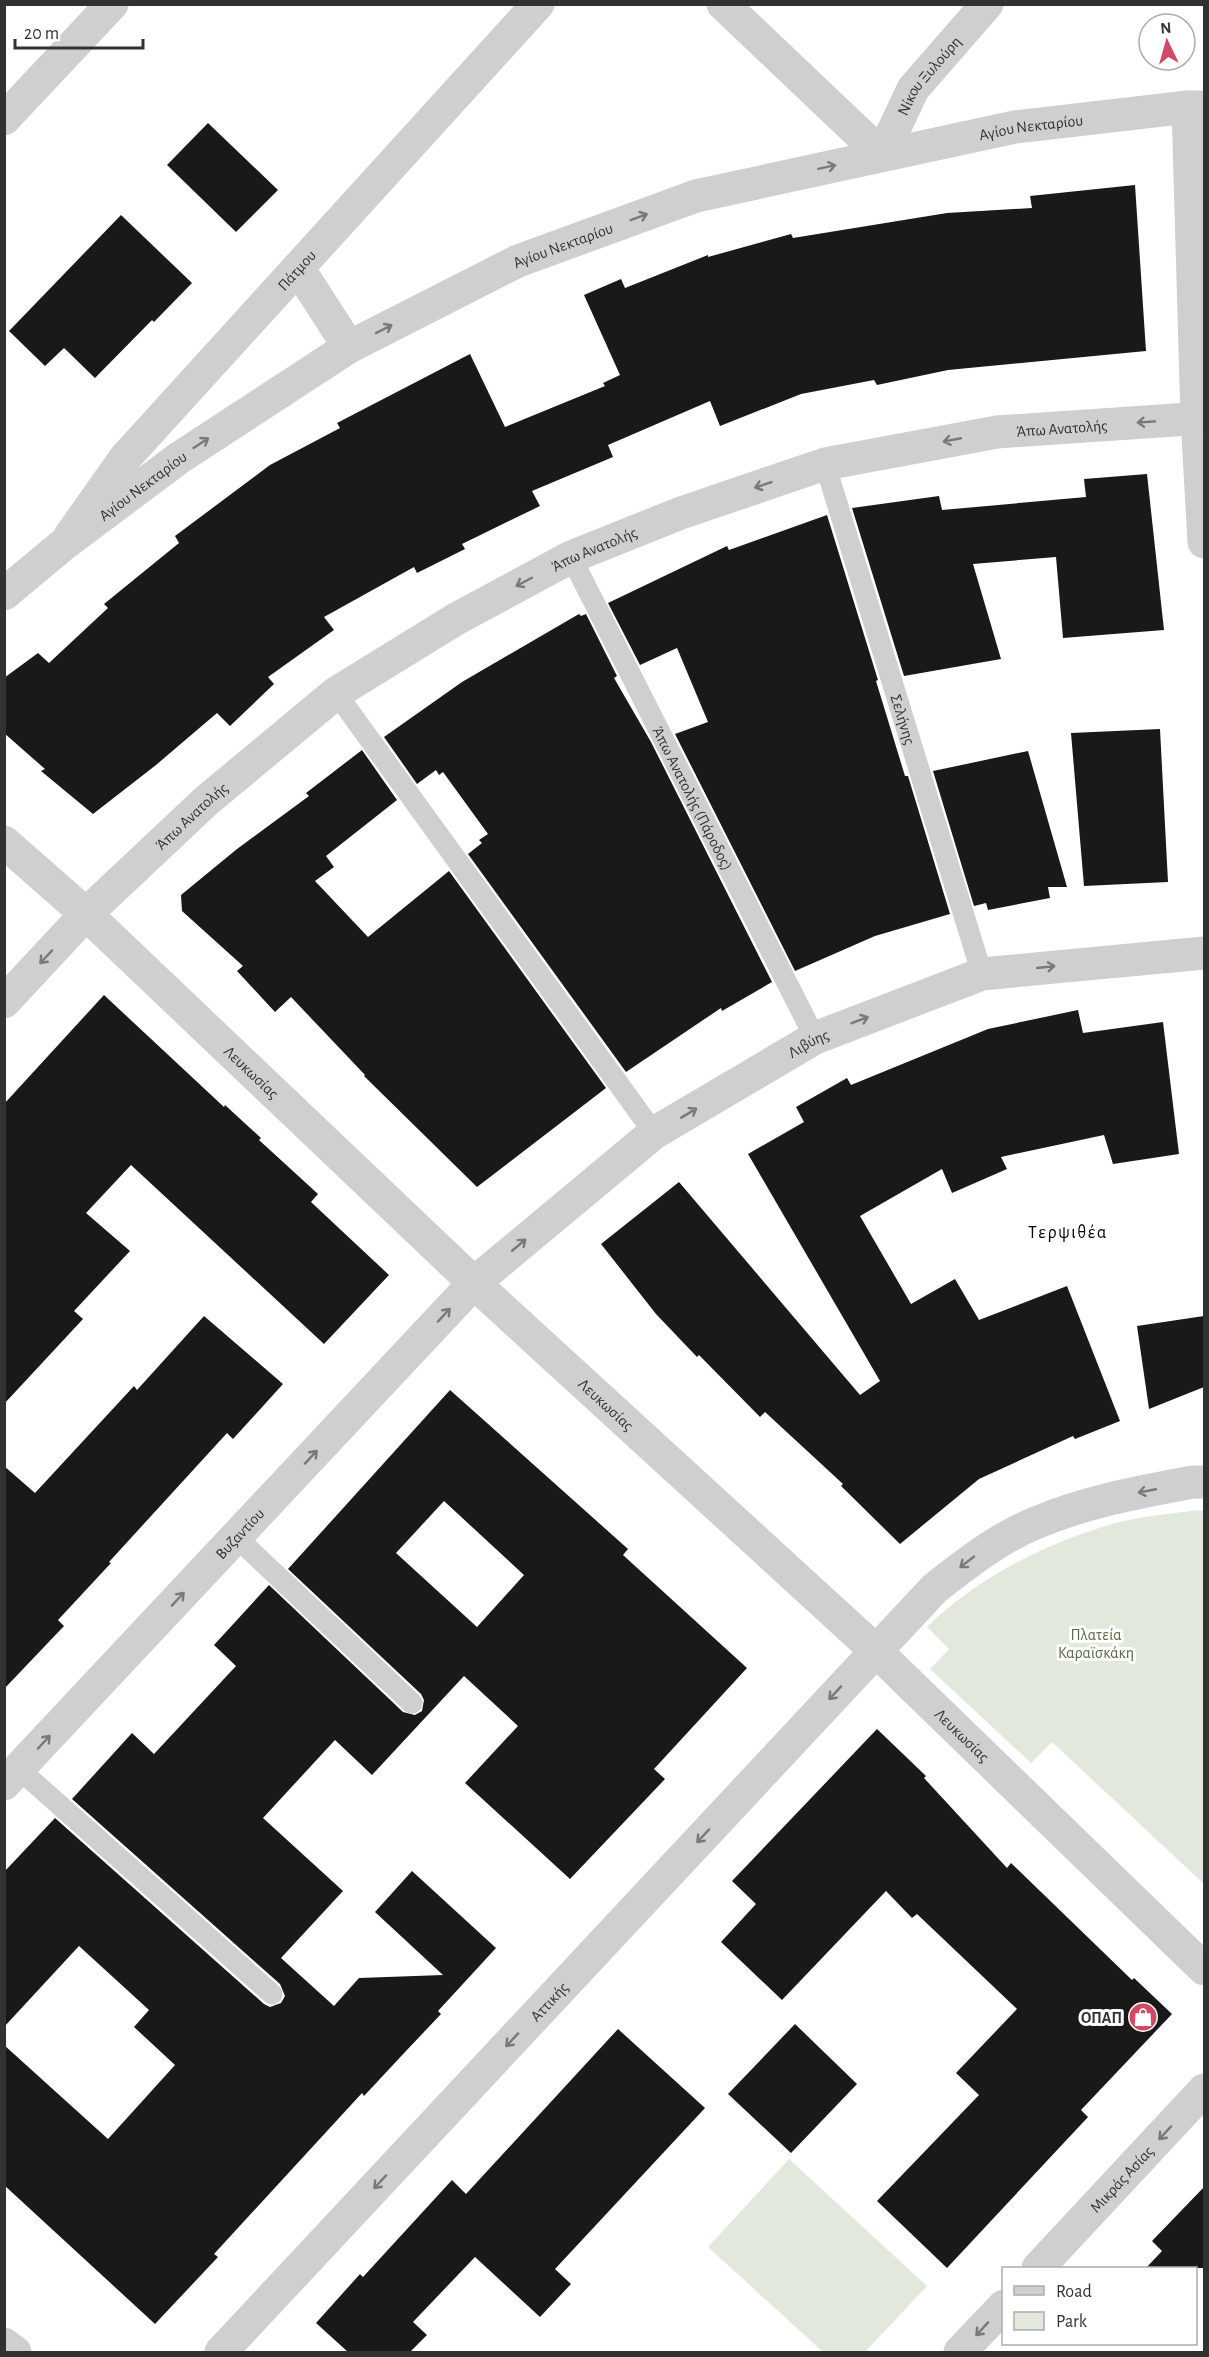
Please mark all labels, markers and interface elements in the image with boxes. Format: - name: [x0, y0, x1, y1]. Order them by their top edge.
- scale bar: [15, 12, 142, 50]
- north arrow: [1137, 12, 1197, 72]
- text: N: [1160, 20, 1172, 37]
- text: 20 m: [24, 25, 59, 43]
- street label: Νίκου Ξυλούρη: [895, 33, 964, 118]
- street label: Αγίου Νεκταρίου: [978, 112, 1084, 144]
- one-way arrow: [817, 161, 836, 172]
- one-way arrow: [629, 210, 648, 221]
- street label: Αγίου Νεκταρίου: [510, 220, 615, 271]
- street label: Πάτμου: [275, 247, 319, 294]
- one-way arrow: [375, 323, 393, 334]
- one-way arrow: [1137, 416, 1157, 427]
- street label: Άπω Ανατολής: [1015, 418, 1108, 440]
- one-way arrow: [943, 435, 963, 446]
- one-way arrow: [192, 437, 209, 449]
- street label: Αγίου Νεκταρίου: [96, 448, 190, 524]
- one-way arrow: [754, 481, 773, 492]
- street label: Άπω Ανατολής: [549, 524, 640, 575]
- one-way arrow: [516, 577, 534, 588]
- street label: Σελήνης: [887, 692, 918, 747]
- street label: Άπω Ανατολής (Πάροδος): [649, 724, 735, 873]
- street label: Άπω Ανατολής: [152, 780, 231, 854]
- one-way arrow: [39, 950, 53, 965]
- one-way arrow: [1036, 962, 1056, 973]
- one-way arrow: [850, 1014, 869, 1025]
- street label: Λιβύης: [786, 1027, 831, 1061]
- street label: Λευκωσίας: [221, 1043, 282, 1103]
- one-way arrow: [680, 1106, 697, 1118]
- district label: Τερψιθέα: [1028, 1224, 1108, 1242]
- one-way arrow: [511, 1239, 527, 1252]
- one-way arrow: [437, 1307, 452, 1322]
- street label: Λευκωσίας: [575, 1376, 636, 1435]
- one-way arrow: [304, 1450, 318, 1465]
- one-way arrow: [1137, 1486, 1157, 1497]
- street label: Βυζαντίου: [213, 1505, 267, 1562]
- one-way arrow: [959, 1556, 975, 1569]
- one-way arrow: [171, 1592, 185, 1607]
- park label: Πλατεία Καραϊσκάκη: [1058, 1627, 1134, 1661]
- one-way arrow: [828, 1685, 843, 1700]
- street label: Λευκωσίας: [932, 1706, 992, 1766]
- one-way arrow: [37, 1734, 52, 1749]
- one-way arrow: [695, 1828, 710, 1843]
- street label: Αττικής: [528, 1979, 572, 2025]
- shop icon: ΟΠΑΠ: [1127, 2001, 1159, 2033]
- place label: ΟΠΑΠ: [1081, 2010, 1122, 2026]
- one-way arrow: [505, 2032, 520, 2047]
- one-way arrow: [1158, 2125, 1172, 2140]
- street label: Μικράς Ασίας: [1087, 2143, 1157, 2216]
- one-way arrow: [372, 2175, 387, 2190]
- legend: [1002, 2267, 1197, 2345]
- text: Road: [1056, 2283, 1092, 2301]
- text: Park: [1056, 2313, 1088, 2331]
- one-way arrow: [975, 2322, 989, 2337]

